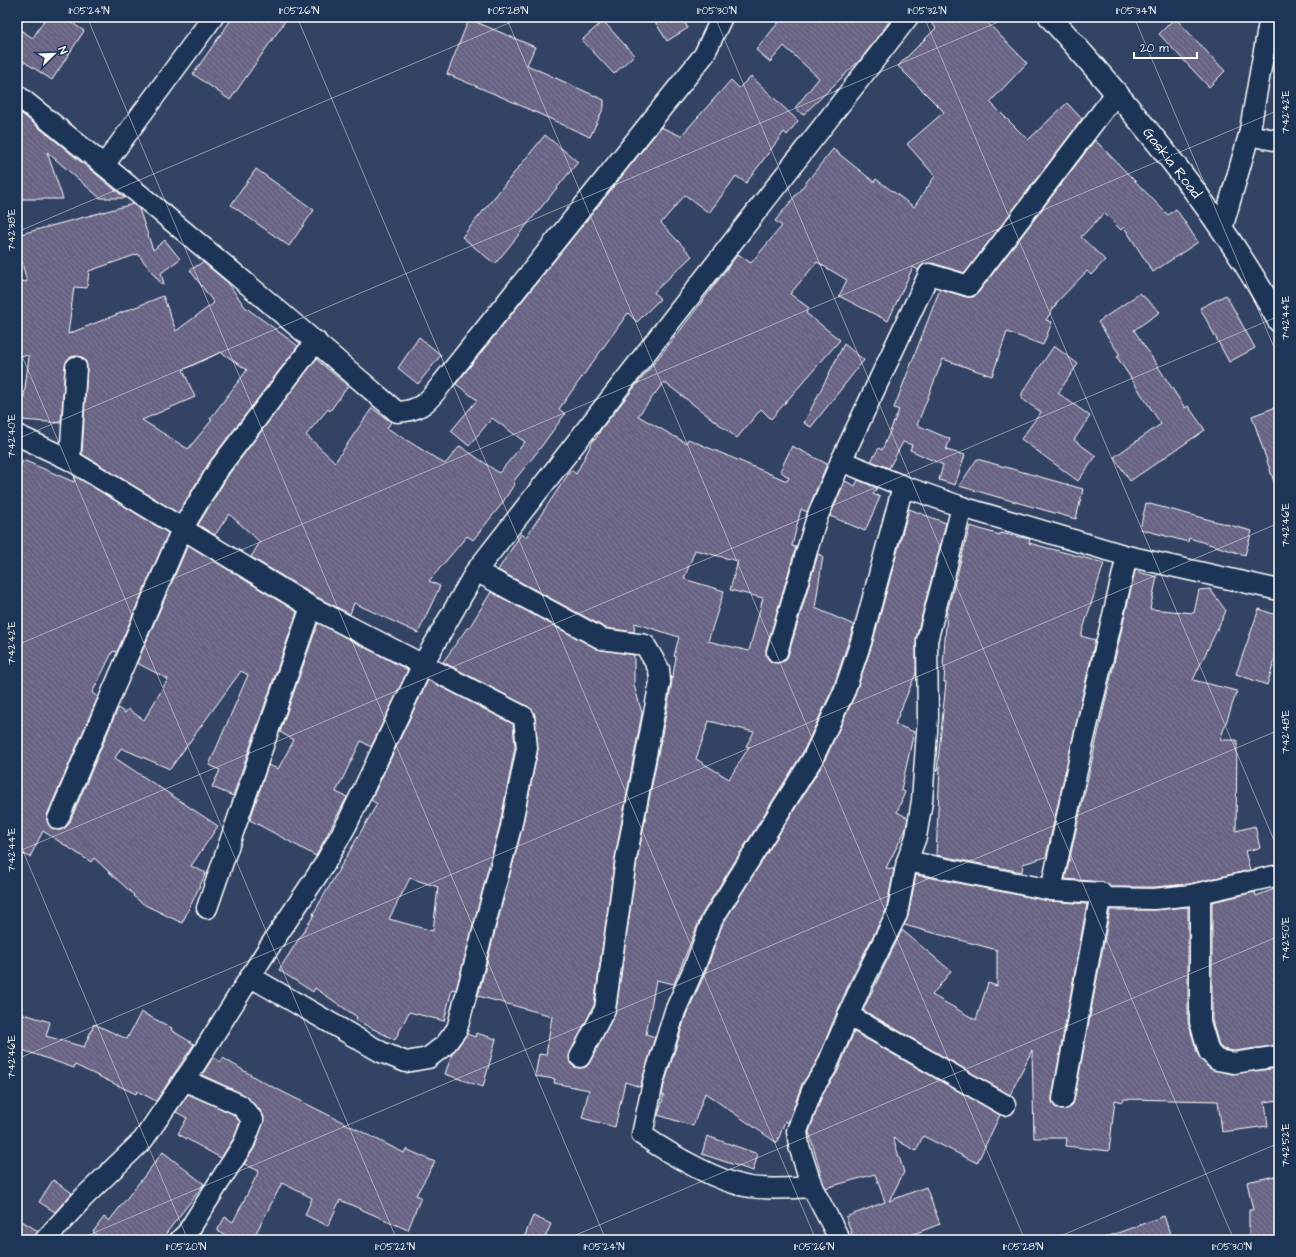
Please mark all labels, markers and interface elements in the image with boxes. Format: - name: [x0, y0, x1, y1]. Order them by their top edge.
- text: 11°05'24"N: [69, 4, 109, 18]
- text: 11°05'26"N: [279, 4, 319, 18]
- text: 11°05'28"N: [488, 4, 528, 18]
- text: 11°05'30"N: [697, 4, 737, 18]
- text: 11°05'32"N: [907, 4, 947, 18]
- text: 11°05'34"N: [1116, 4, 1156, 18]
- north arrow: [34, 34, 74, 74]
- scale bar: [1134, 34, 1197, 60]
- text: 20 m: [1140, 40, 1169, 57]
- text: N: [54, 44, 71, 56]
- text: 7°42'42"E: [1279, 90, 1293, 134]
- street label: Gaskia Road: [1138, 123, 1207, 203]
- text: 7°42'38"E: [5, 209, 19, 251]
- text: 7°42'44"E: [1279, 296, 1293, 340]
- text: 7°42'40"E: [5, 414, 19, 458]
- text: 7°42'46"E: [1279, 503, 1293, 547]
- text: 7°42'42"E: [5, 621, 19, 665]
- text: 7°42'48"E: [1279, 710, 1293, 754]
- text: 7°42'44"E: [5, 828, 19, 872]
- text: 7°42'50"E: [1279, 917, 1293, 961]
- text: 7°42'46"E: [5, 1035, 19, 1079]
- text: 7°42'52"E: [1279, 1123, 1293, 1167]
- text: 11°05'20"N: [166, 1240, 206, 1254]
- text: 11°05'22"N: [375, 1240, 415, 1254]
- text: 11°05'24"N: [584, 1240, 624, 1254]
- text: 11°05'26"N: [794, 1240, 834, 1254]
- text: 11°05'28"N: [1003, 1240, 1043, 1254]
- text: 11°05'30"N: [1212, 1240, 1252, 1254]

